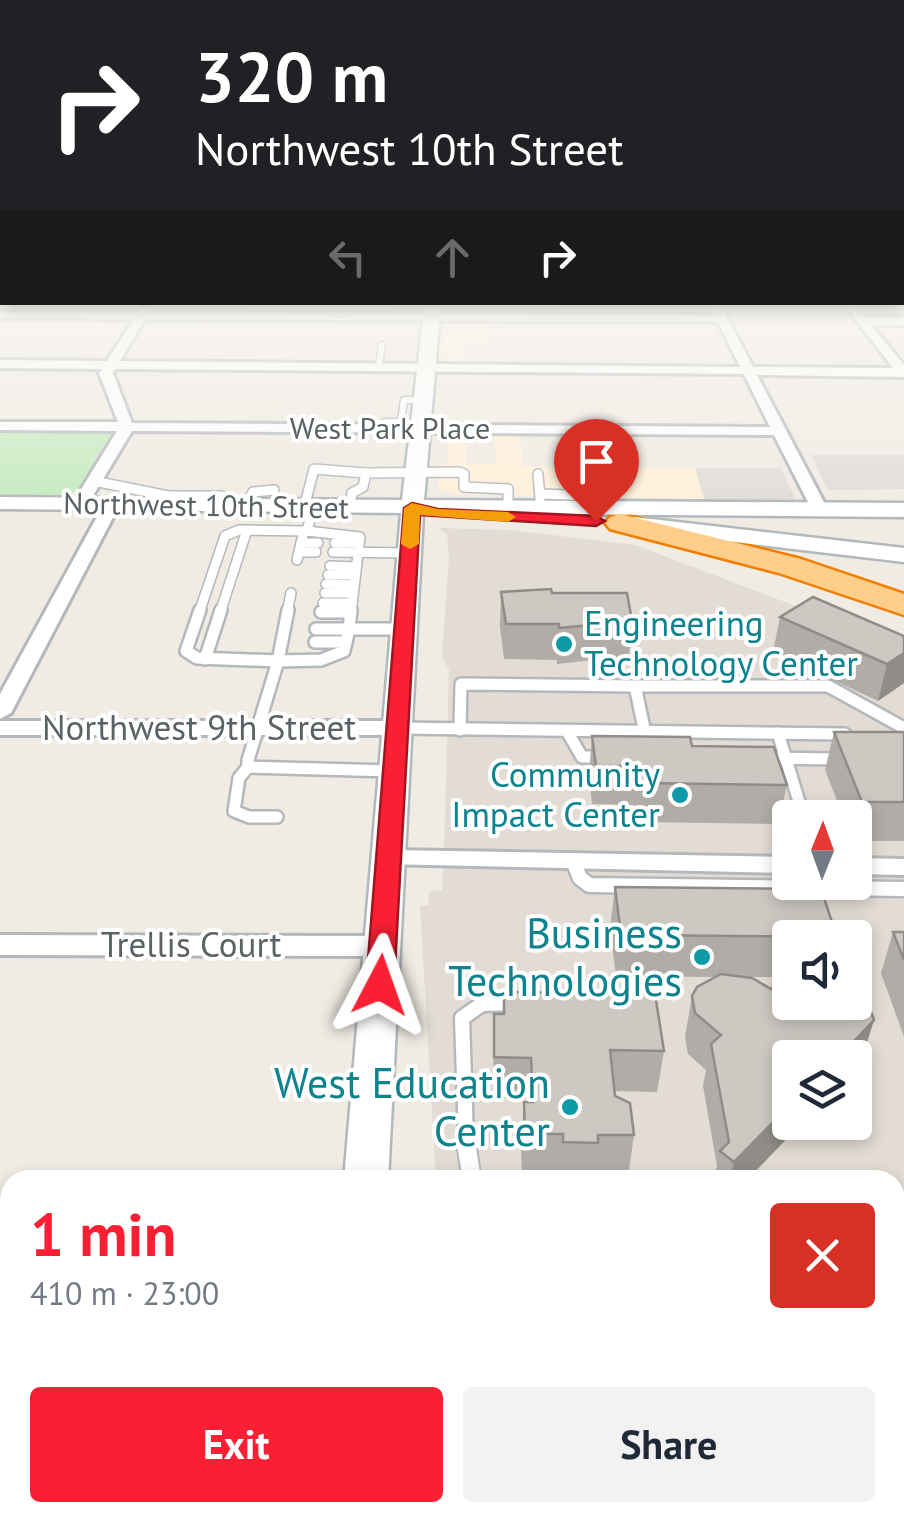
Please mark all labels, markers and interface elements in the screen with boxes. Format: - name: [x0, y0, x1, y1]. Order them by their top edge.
- text: 320 m: [195, 31, 388, 121]
- icon: right: [30, 40, 160, 170]
- text: Northwest 10th Street: [195, 119, 623, 177]
- icon: left: [320, 230, 375, 285]
- icon: ahead: [425, 230, 480, 285]
- icon: right: [530, 230, 585, 285]
- street label: West Park Place: [290, 408, 490, 447]
- pin: [554, 419, 639, 522]
- icon: arrive: [569, 434, 624, 489]
- street label: Northwest 10th Street: [63, 483, 349, 526]
- place label: Engineering Technology Center: [584, 600, 858, 686]
- marker: Engineering Technology Center: [553, 633, 575, 655]
- street label: Northwest 9th Street: [42, 704, 356, 750]
- place label: Community Impact Center: [451, 751, 660, 837]
- marker: Community Impact Center: [669, 784, 691, 806]
- north arrow: [772, 800, 872, 900]
- map controls: [772, 800, 872, 1140]
- place label: Business Technologies: [448, 905, 682, 1008]
- button: sound: [772, 920, 872, 1020]
- street label: Trellis Court: [101, 921, 281, 967]
- position arrow: [328, 933, 432, 1037]
- marker: Business Technologies: [691, 946, 713, 968]
- button: layers: [772, 1040, 872, 1140]
- place label: West Education Center: [274, 1055, 550, 1158]
- marker: West Education Center: [559, 1096, 581, 1118]
- text: 1 min: [30, 1195, 176, 1273]
- button: close: [770, 1203, 875, 1308]
- text: 410 m · 23:00: [30, 1272, 219, 1314]
- button: Exit: [30, 1387, 443, 1502]
- button: Share: [463, 1387, 875, 1502]

